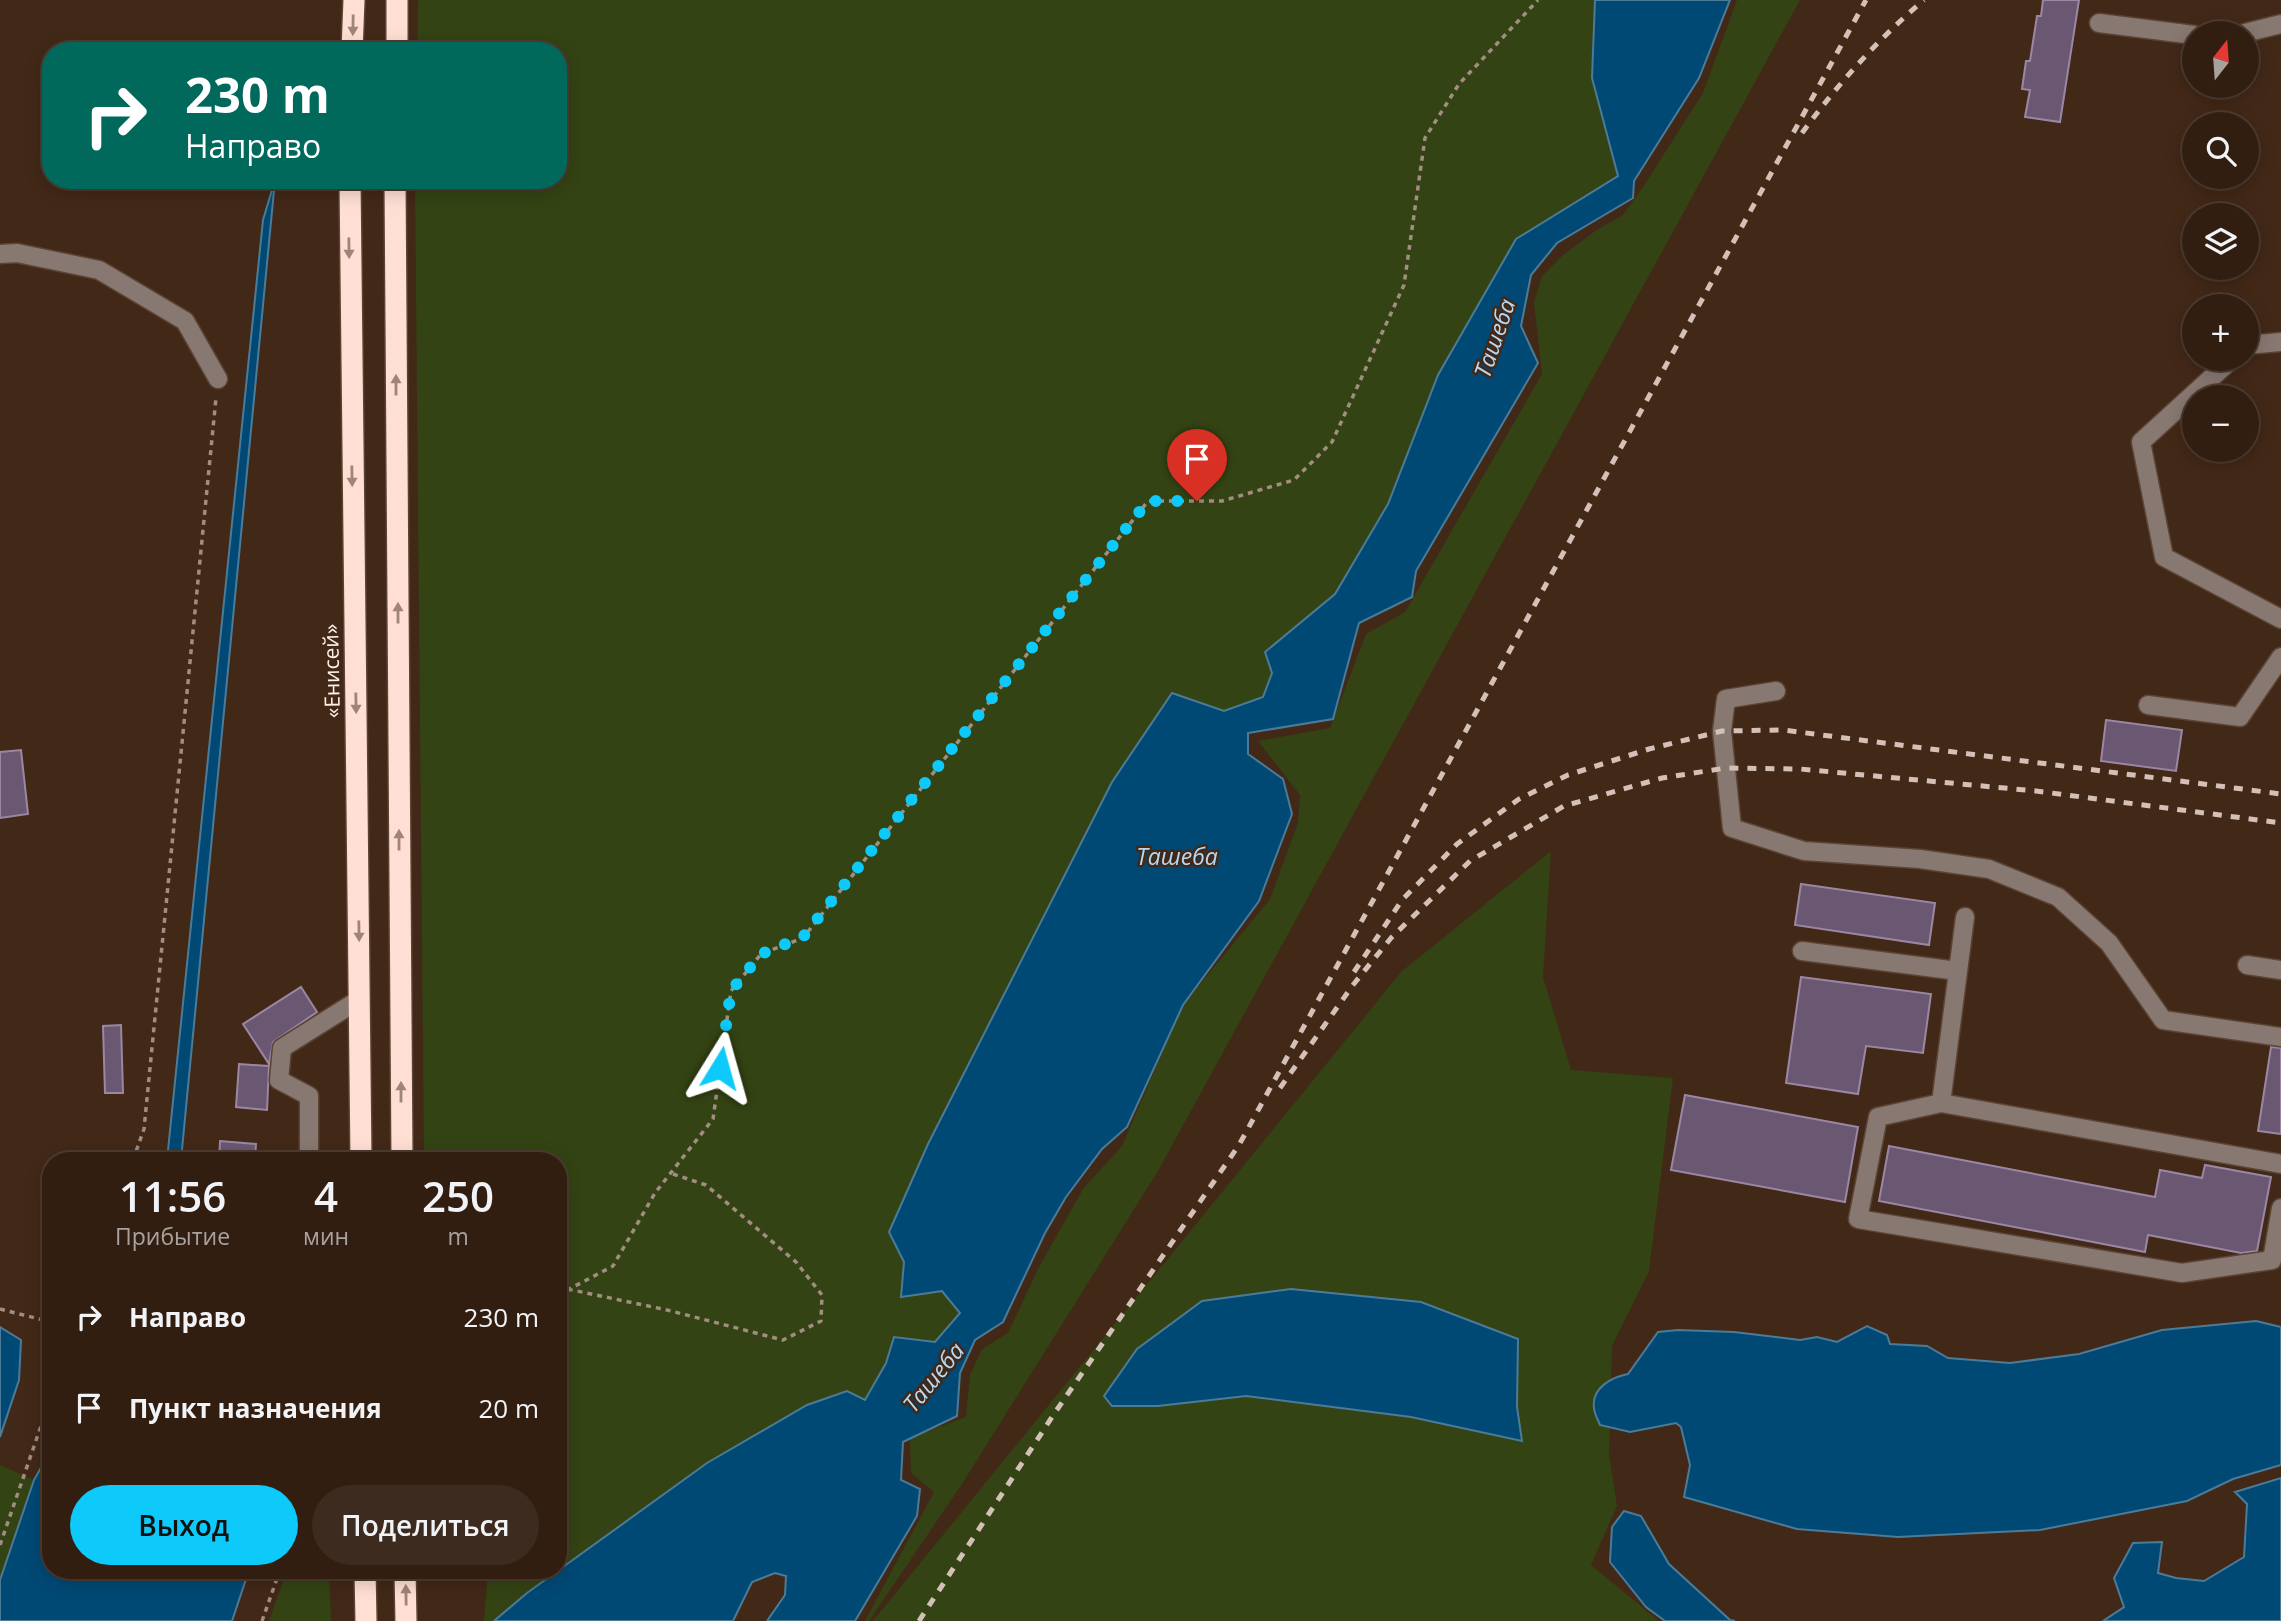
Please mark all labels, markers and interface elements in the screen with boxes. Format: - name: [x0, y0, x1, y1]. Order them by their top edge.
- one-way arrow: [347, 15, 359, 37]
- north arrow: [2182, 21, 2259, 98]
- map controls: [2182, 21, 2259, 462]
- text: 230 m: [185, 61, 330, 127]
- icon: right: [70, 70, 161, 161]
- button: search: [2182, 112, 2259, 189]
- text: Направо: [185, 124, 321, 167]
- button: layers: [2182, 203, 2259, 280]
- one-way arrow: [343, 238, 355, 260]
- water label: Ташеба: [1466, 294, 1522, 382]
- button: +: [2182, 294, 2259, 371]
- one-way arrow: [390, 374, 402, 396]
- button: −: [2182, 385, 2259, 462]
- pin: [1167, 429, 1227, 501]
- icon: arrive: [1178, 440, 1216, 478]
- one-way arrow: [347, 465, 358, 487]
- one-way arrow: [392, 601, 403, 623]
- street label: «Енисей»: [316, 624, 346, 718]
- one-way arrow: [350, 693, 361, 715]
- one-way arrow: [393, 829, 405, 851]
- water label: Ташеба: [1136, 840, 1218, 872]
- one-way arrow: [353, 920, 365, 942]
- position arrow: [683, 1031, 757, 1105]
- one-way arrow: [396, 1081, 407, 1103]
- text: 11:56: [119, 1167, 226, 1224]
- text: 4: [314, 1167, 338, 1224]
- text: 250: [422, 1167, 494, 1224]
- text: Прибытие: [115, 1220, 230, 1252]
- text: мин: [303, 1220, 349, 1252]
- text: m: [447, 1220, 469, 1252]
- icon: right: [70, 1298, 108, 1336]
- text: Направо: [129, 1299, 246, 1335]
- text: 230 m: [464, 1299, 539, 1335]
- water label: Ташеба: [895, 1335, 971, 1419]
- icon: arrive: [70, 1389, 108, 1427]
- text: Пункт назначения: [129, 1390, 382, 1426]
- text: 20 m: [478, 1390, 539, 1426]
- button: Выход: [70, 1485, 298, 1565]
- button: Поделиться: [312, 1485, 539, 1565]
- one-way arrow: [400, 1584, 411, 1606]

